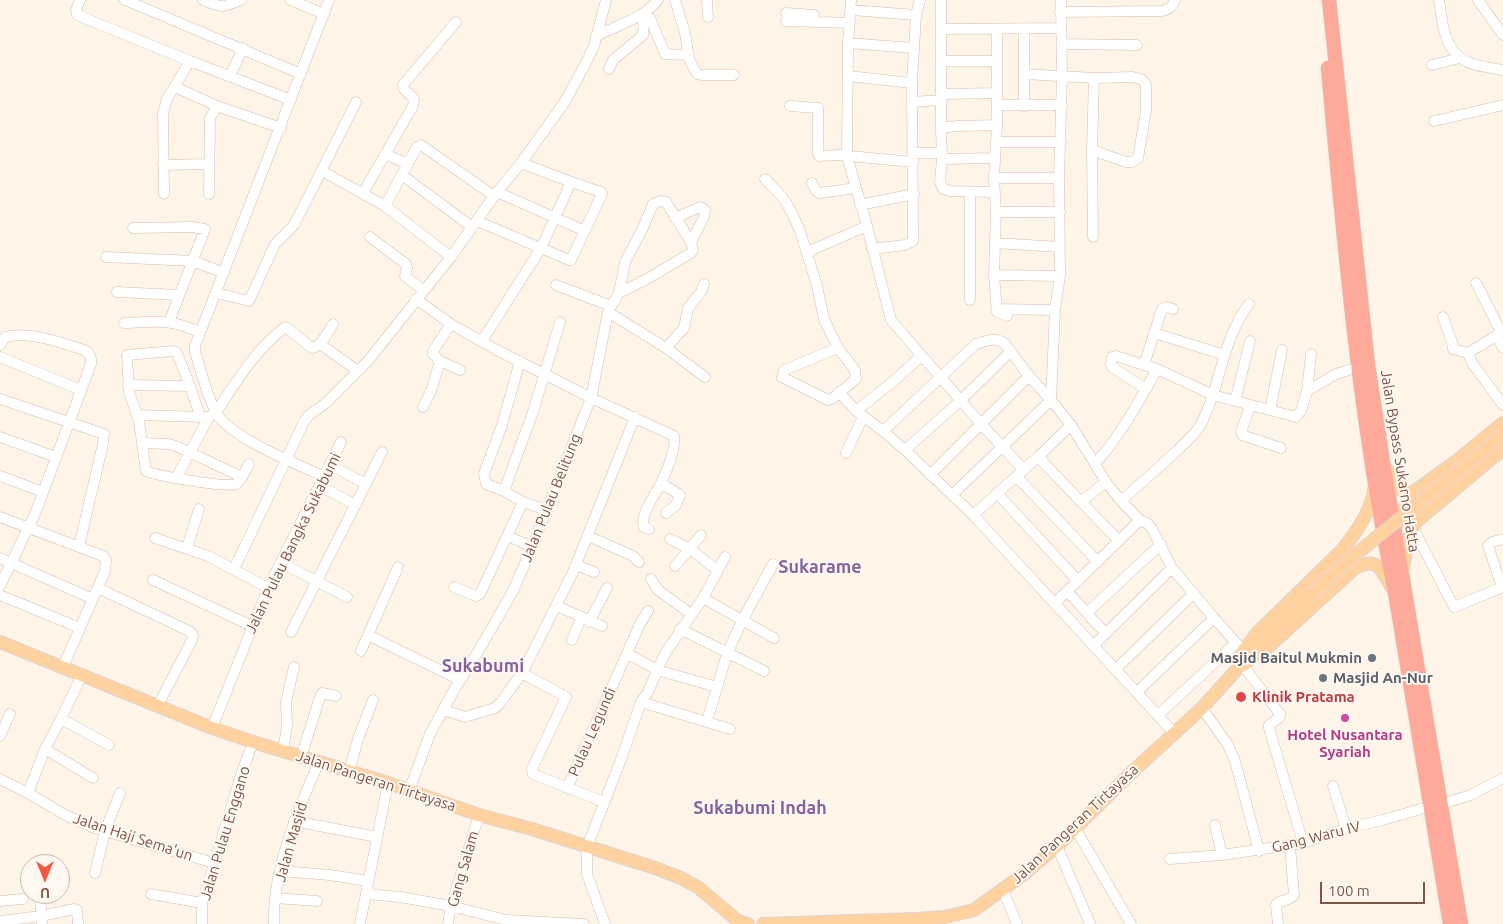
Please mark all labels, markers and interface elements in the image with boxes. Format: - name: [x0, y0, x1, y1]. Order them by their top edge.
- street label: Jalan Bypass Sukarno Hatta: [1377, 369, 1423, 553]
- street label: Jalan Pulau Belitung: [517, 431, 585, 565]
- street label: Jalan Pulau Bangka Sukabumi: [241, 450, 345, 636]
- district label: Sukarame: [778, 556, 862, 578]
- place label: Masjid Baitul Mukmin: [1211, 649, 1362, 667]
- marker: Masjid Baitul Mukmin: [1366, 652, 1378, 664]
- district label: Sukabumi: [442, 655, 524, 677]
- place label: Masjid An-Nur: [1333, 669, 1433, 687]
- marker: Masjid An-Nur: [1317, 672, 1329, 684]
- street label: Pulau Legundi: [564, 685, 620, 779]
- place label: Klinik Pratama: [1252, 688, 1355, 706]
- marker: Klinik Pratama: [1234, 690, 1248, 704]
- marker: Hotel Nusantara Syariah: [1339, 712, 1351, 724]
- place label: Hotel Nusantara Syariah: [1287, 726, 1403, 761]
- street label: Jalan Pangeran Tirtayasa: [294, 747, 458, 815]
- street label: Jalan Pangeran Tirtayasa: [1008, 761, 1142, 887]
- street label: Jalan Pulau Enggano: [196, 764, 254, 902]
- district label: Sukabumi Indah: [693, 797, 827, 819]
- street label: Jalan Masjid: [271, 800, 311, 884]
- street label: Jalan Haji Sema'un: [71, 809, 195, 865]
- street label: Gang Waru IV: [1270, 817, 1362, 857]
- street label: Gang Salam: [444, 829, 482, 909]
- north arrow: [20, 854, 70, 904]
- scale bar: [1323, 872, 1428, 904]
- text: 100 m: [1328, 882, 1370, 899]
- text: U: [40, 885, 50, 901]

